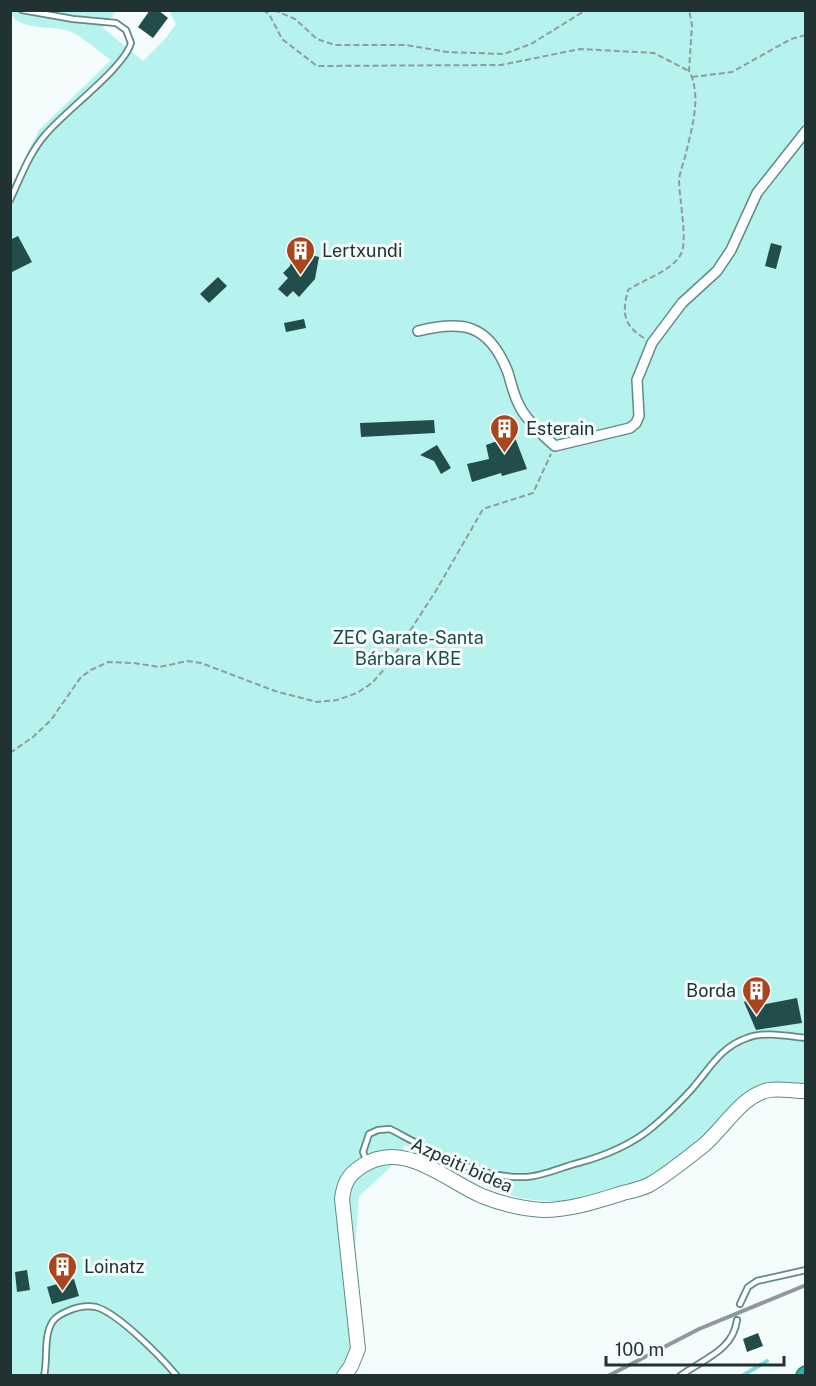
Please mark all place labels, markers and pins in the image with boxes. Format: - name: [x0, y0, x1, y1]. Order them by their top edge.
- building icon: Lertxundi: [285, 234, 317, 276]
- place label: Lertxundi: [322, 240, 402, 261]
- building icon: Esterain: [489, 412, 521, 454]
- place label: Esterain: [526, 418, 594, 439]
- building icon: Borda: [741, 974, 773, 1016]
- place label: Borda: [686, 980, 736, 1001]
- building icon: Loinatz: [47, 1250, 79, 1292]
- place label: Loinatz: [84, 1256, 144, 1277]

